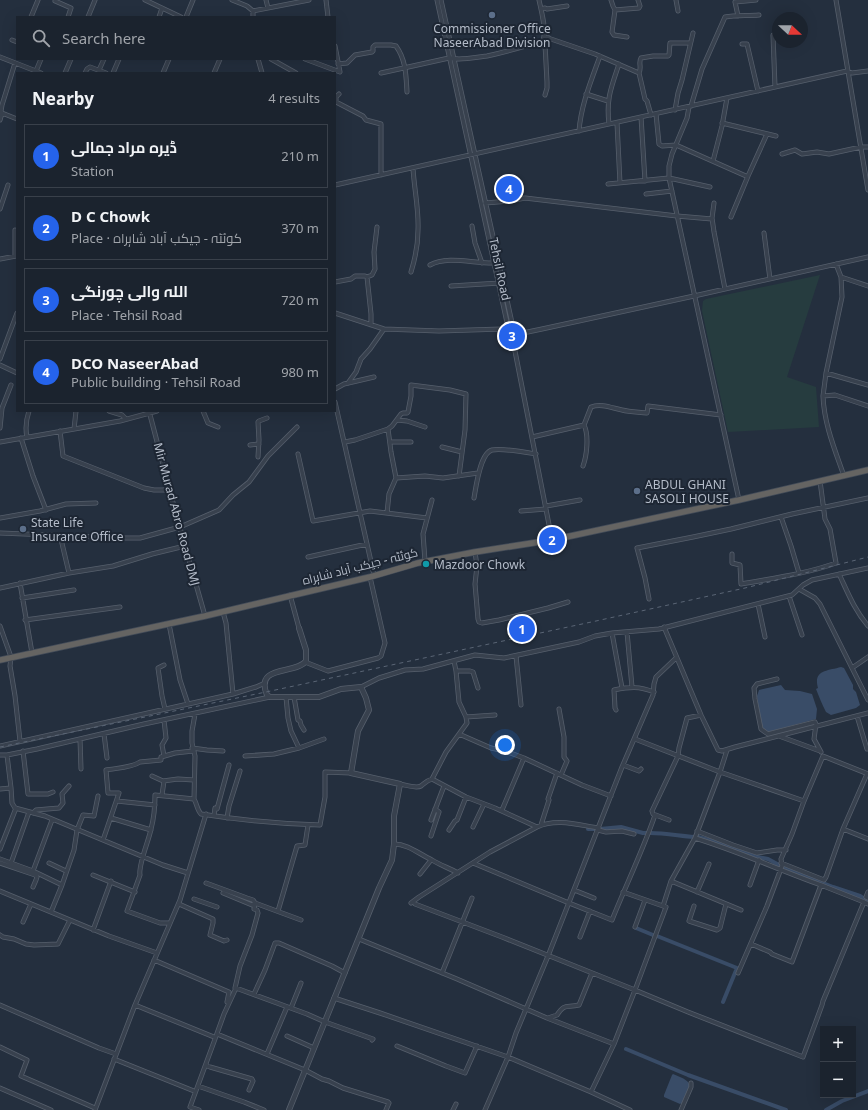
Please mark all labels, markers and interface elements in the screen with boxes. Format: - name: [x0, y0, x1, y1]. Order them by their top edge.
- marker: Commissioner Office NaseerAbad Division: [487, 10, 497, 20]
- north arrow: [772, 12, 808, 48]
- search box: [16, 16, 336, 60]
- place label: Commissioner Office NaseerAbad Division: [433, 20, 551, 51]
- icon: search: [30, 27, 52, 49]
- text: Search here: [62, 28, 145, 48]
- text: Nearby: [32, 87, 94, 110]
- text: 4 results: [268, 89, 320, 107]
- text: ڈیرہ مراد جمالی: [71, 137, 177, 157]
- text: 1: [42, 147, 50, 165]
- text: 210 m: [281, 147, 319, 165]
- text: Station: [71, 162, 114, 180]
- pin: 4: [496, 174, 522, 204]
- text: D C Chowk: [71, 206, 150, 226]
- text: 2: [42, 219, 50, 237]
- text: 370 m: [281, 219, 319, 237]
- text: Place · کوئٹہ - جیکب آباد شاہراہ: [71, 229, 242, 247]
- street label: Tehsil Road: [485, 236, 515, 302]
- text: اللہ والی چورنگی: [71, 281, 188, 301]
- text: 3: [42, 291, 50, 309]
- text: 720 m: [281, 291, 319, 309]
- text: Place · Tehsil Road: [71, 306, 183, 324]
- pin: 3: [499, 321, 525, 351]
- text: DCO NaseerAbad: [71, 353, 199, 373]
- text: 4: [42, 363, 50, 381]
- text: 980 m: [281, 363, 319, 381]
- text: Public building · Tehsil Road: [71, 373, 241, 391]
- street label: Mir Murad Abro Road DMJ: [150, 441, 204, 587]
- place label: ABDUL GHANI SASOLI HOUSE: [645, 476, 729, 507]
- marker: ABDUL GHANI SASOLI HOUSE: [632, 486, 642, 496]
- place label: State Life Insurance Office: [31, 514, 124, 545]
- marker: State Life Insurance Office: [18, 524, 28, 534]
- pin: 2: [539, 525, 565, 555]
- street label: کوئٹہ - جیکب آباد شاہراہ: [300, 543, 420, 589]
- place label: Mazdoor Chowk: [434, 556, 526, 573]
- marker: Mazdoor Chowk: [421, 559, 431, 569]
- pin: 1: [509, 614, 535, 644]
- your location: [495, 735, 515, 755]
- map controls: [820, 1026, 856, 1098]
- button: +: [820, 1026, 856, 1062]
- button: −: [820, 1062, 856, 1098]

